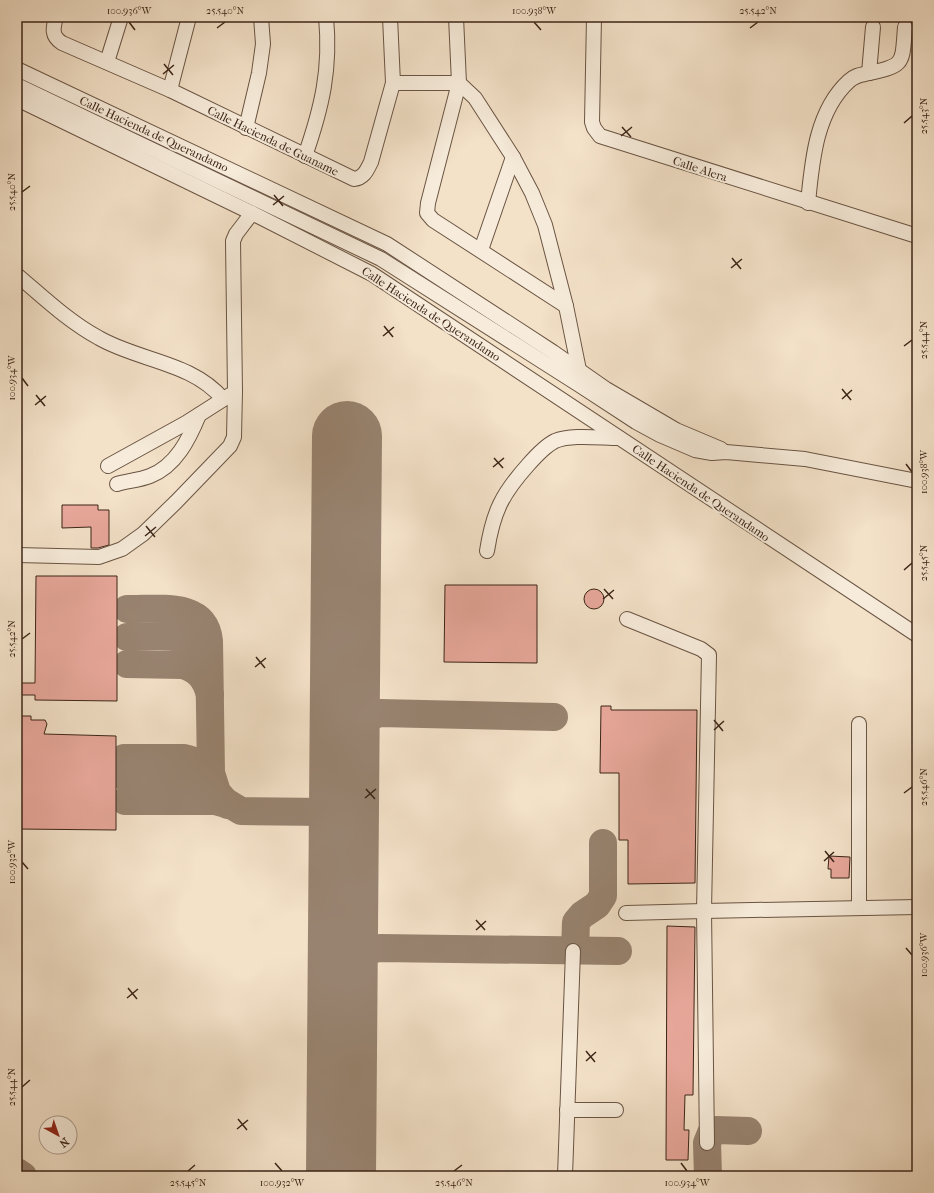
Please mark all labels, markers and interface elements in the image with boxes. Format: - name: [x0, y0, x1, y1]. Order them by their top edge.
- text: 100.936°W: [107, 5, 152, 17]
- text: 25.540°N: [206, 5, 244, 17]
- text: 100.938°W: [512, 5, 557, 17]
- text: 25.542°N: [739, 5, 777, 17]
- street label: Calle Hacienda de Querandamo: [77, 93, 231, 175]
- text: 25.543°N: [918, 97, 930, 134]
- street label: Calle Hacienda de Guaname: [205, 103, 341, 179]
- street label: Calle Alera: [671, 154, 729, 184]
- text: 25.540°N: [6, 173, 18, 211]
- street label: Calle Hacienda de Querandamo: [359, 264, 503, 364]
- text: 25.544°N: [918, 320, 930, 359]
- text: 100.934°W: [6, 354, 18, 401]
- street label: Calle Hacienda de Querandamo: [630, 442, 772, 544]
- text: 100.938°W: [918, 449, 930, 494]
- text: 25.545°N: [918, 544, 930, 581]
- text: 25.542°N: [6, 620, 18, 658]
- text: 25.546°N: [918, 768, 930, 806]
- text: 100.932°W: [6, 839, 18, 884]
- text: 100.936°W: [918, 932, 930, 977]
- text: 25.544°N: [6, 1067, 18, 1106]
- north arrow: [38, 1115, 78, 1155]
- text: N: [56, 1135, 71, 1150]
- text: 25.545°N: [170, 1177, 207, 1189]
- text: 100.932°W: [260, 1177, 305, 1189]
- text: 25.546°N: [435, 1177, 473, 1189]
- text: 100.934°W: [664, 1177, 711, 1189]

